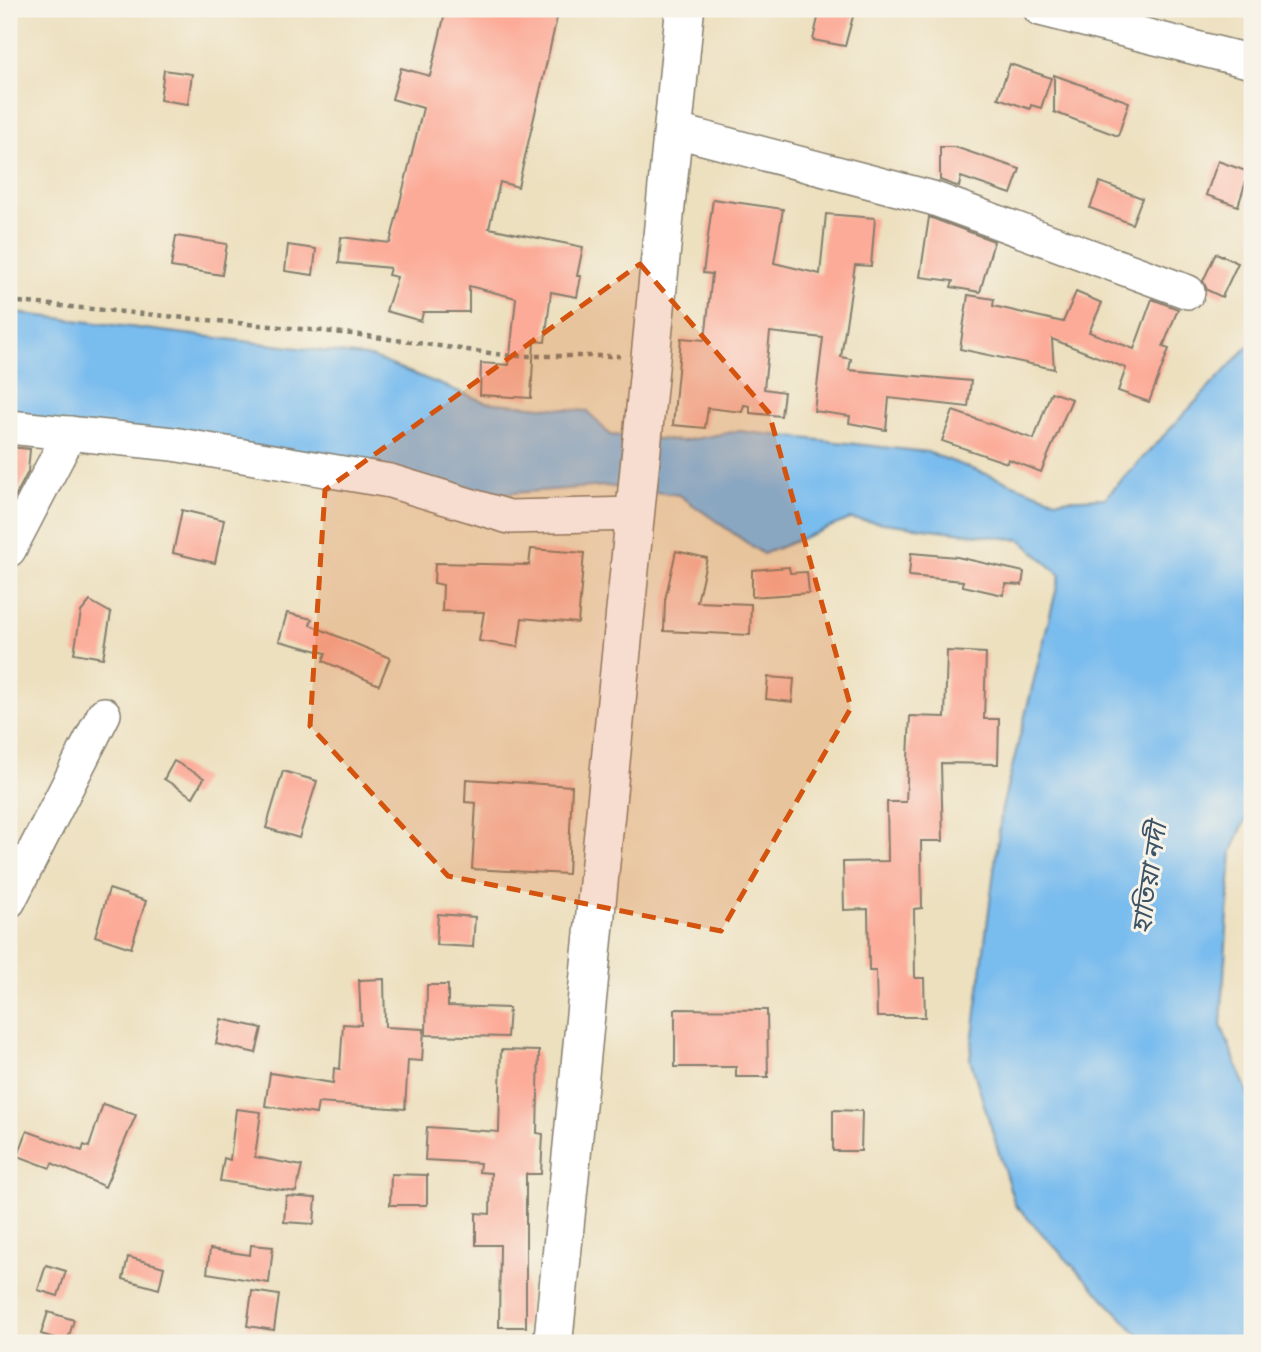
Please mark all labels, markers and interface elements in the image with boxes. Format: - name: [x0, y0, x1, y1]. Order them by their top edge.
- water label: হাতিয়া নদী: [1124, 815, 1174, 936]

